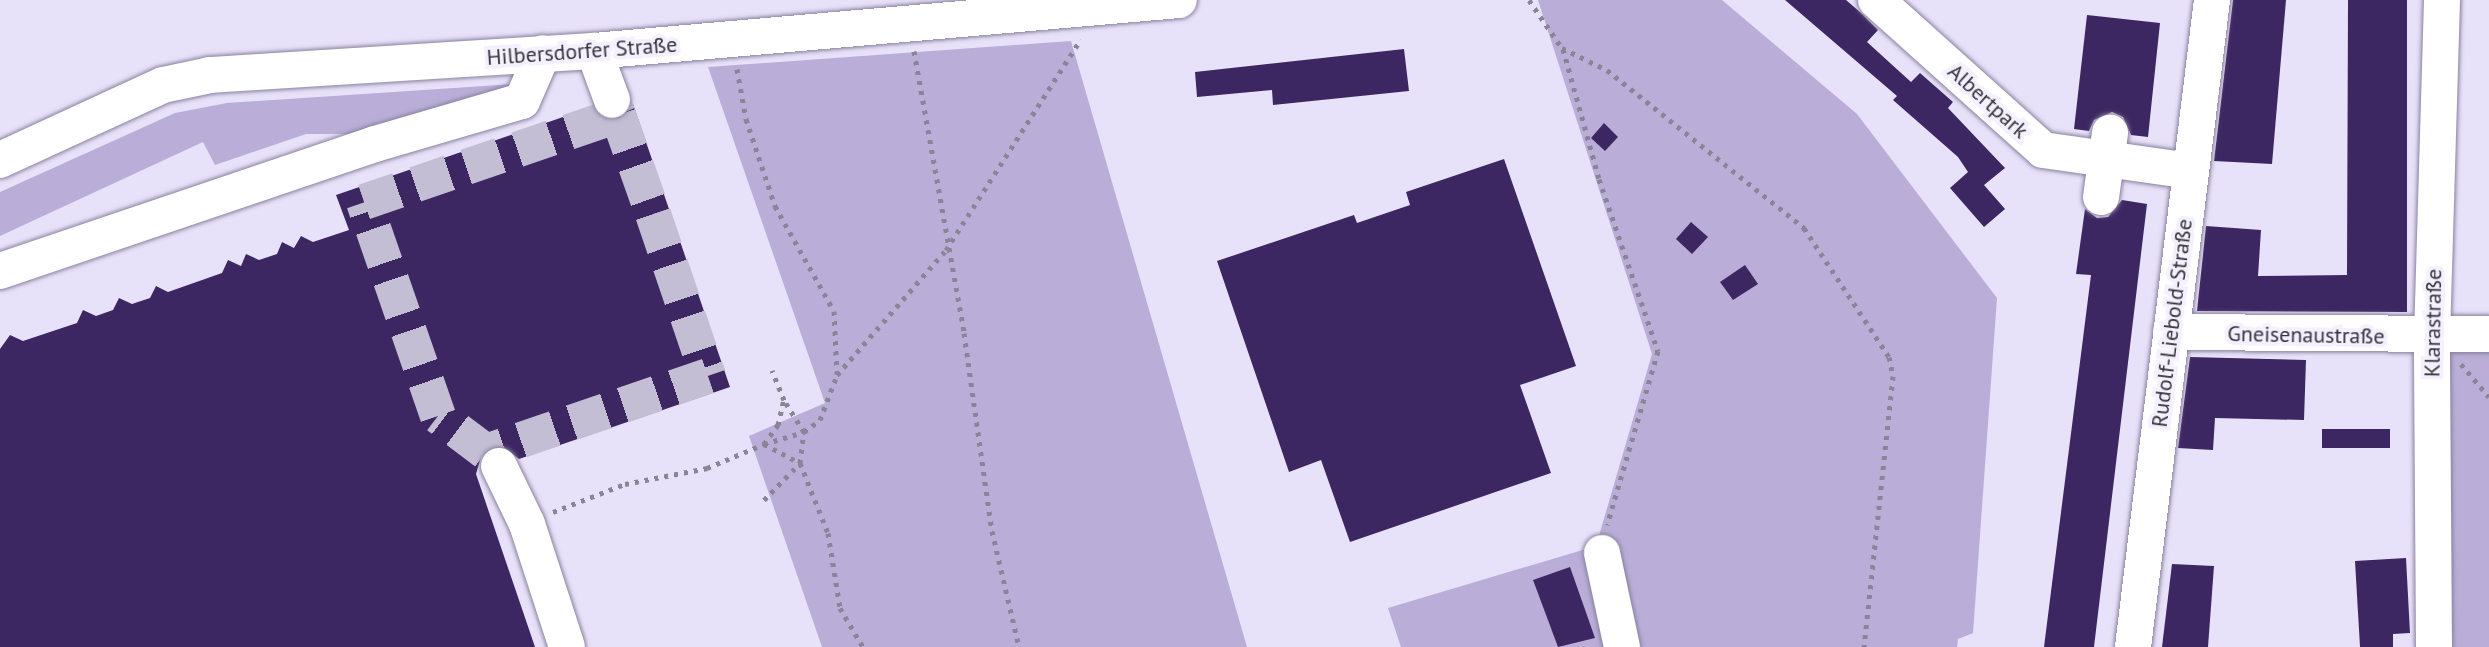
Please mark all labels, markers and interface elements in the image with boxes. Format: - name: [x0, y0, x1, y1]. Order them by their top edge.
- street label: Hilbersdorfer Straße: [486, 31, 678, 71]
- street label: Albertpark: [1942, 58, 2034, 144]
- street label: Rudolf-Liebold-Straße: [2146, 217, 2198, 429]
- street label: Klarastraße: [2419, 269, 2447, 377]
- street label: Gneisenaustraße: [2227, 320, 2385, 350]

